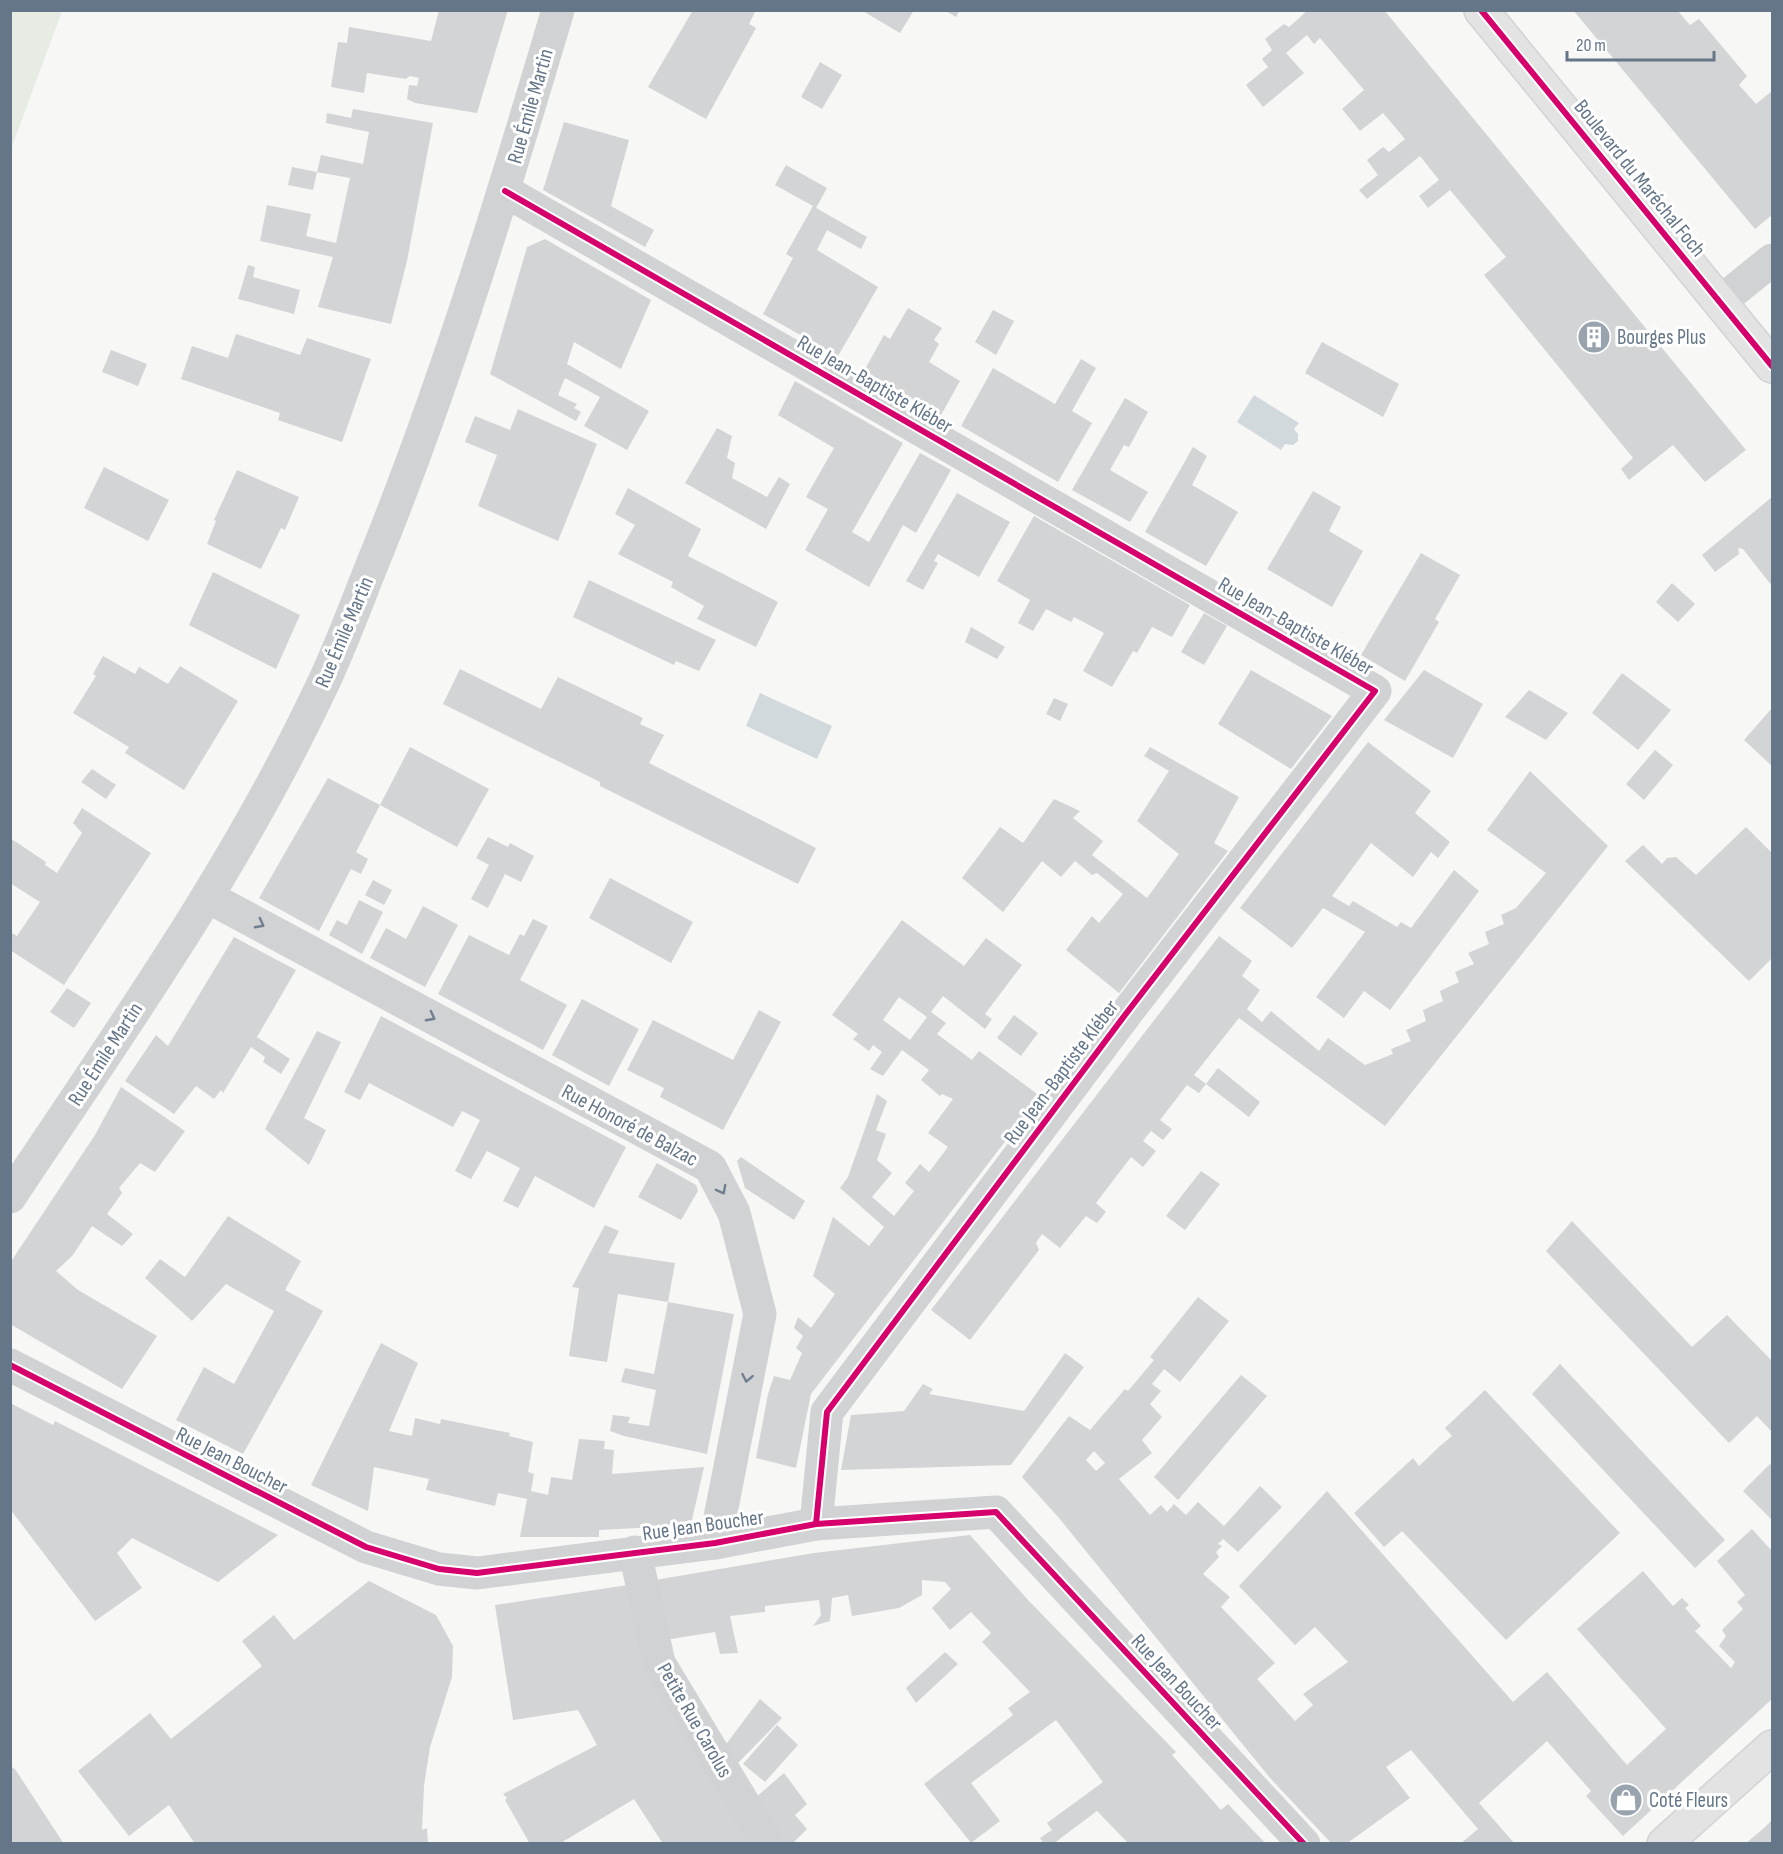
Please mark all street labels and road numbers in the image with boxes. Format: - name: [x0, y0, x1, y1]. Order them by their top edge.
- street label: Rue Émile Martin: [502, 46, 559, 166]
- street label: Boulevard du Maréchal Foch: [1569, 95, 1711, 262]
- street label: Rue Jean-Baptiste Kléber: [793, 330, 957, 439]
- street label: Rue Jean-Baptiste Kléber: [1214, 572, 1378, 681]
- street label: Rue Émile Martin: [310, 573, 379, 691]
- street label: Rue Jean-Baptiste Kléber: [999, 995, 1124, 1150]
- street label: Rue Émile Martin: [63, 998, 148, 1111]
- street label: Rue Honoré de Balzac: [557, 1079, 702, 1172]
- street label: Rue Jean Boucher: [172, 1422, 292, 1499]
- street label: Rue Jean Boucher: [641, 1505, 765, 1546]
- street label: Rue Jean Boucher: [1126, 1629, 1227, 1736]
- street label: Petite Rue Carolus: [652, 1658, 737, 1782]

